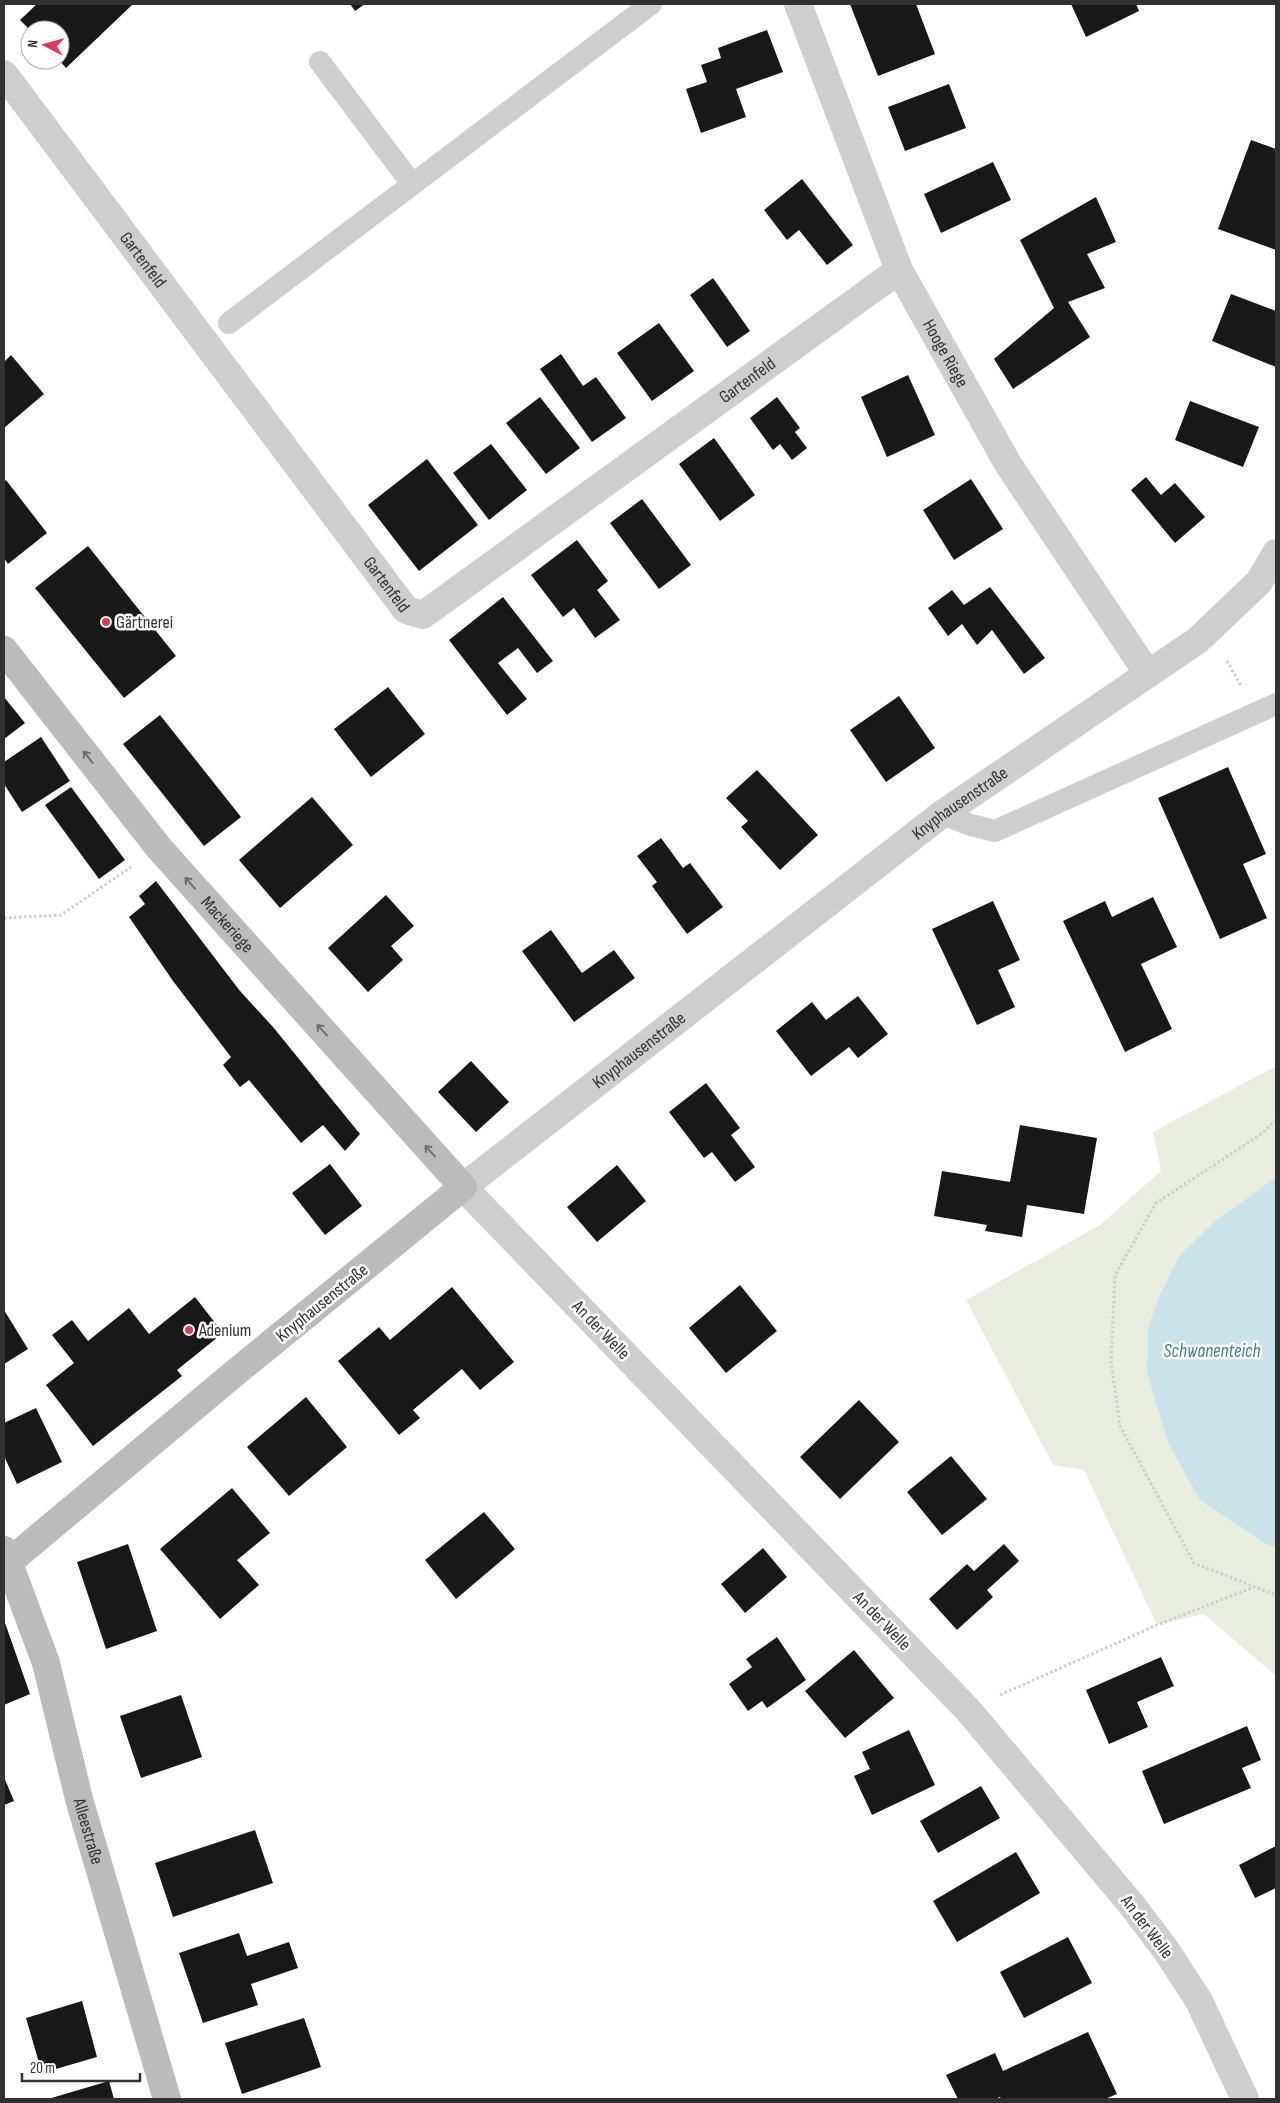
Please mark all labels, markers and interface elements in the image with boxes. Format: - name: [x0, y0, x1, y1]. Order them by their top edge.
- north arrow: [20, 20, 70, 70]
- text: N: [24, 39, 41, 48]
- street label: Gartenfeld: [115, 228, 171, 292]
- street label: Hooge Riege: [918, 316, 973, 391]
- street label: Gartenfeld: [715, 353, 779, 408]
- street label: Gartenfeld: [359, 552, 415, 617]
- place label: Gärtnerei: [116, 612, 173, 633]
- marker: Gärtnerei: [100, 616, 112, 628]
- one-way arrow: [82, 751, 93, 764]
- street label: Knyphausenstraße: [908, 762, 1011, 844]
- one-way arrow: [184, 876, 196, 889]
- street label: Mackeriege: [197, 892, 258, 957]
- street label: Knyphausenstraße: [588, 1007, 690, 1093]
- one-way arrow: [316, 1023, 328, 1036]
- one-way arrow: [425, 1145, 436, 1158]
- street label: Knyphausenstraße: [272, 1260, 372, 1346]
- street label: An der Welle: [567, 1295, 634, 1364]
- place label: Adenium: [198, 1320, 251, 1341]
- marker: Adenium: [183, 1324, 195, 1336]
- water label: Schwanenteich: [1164, 1340, 1260, 1363]
- street label: An der Welle: [848, 1586, 915, 1655]
- street label: Alleestraße: [69, 1795, 108, 1867]
- street label: An der Welle: [1116, 1890, 1178, 1963]
- scale bar: [22, 2050, 140, 2082]
- text: 20 m: [30, 2059, 55, 2078]

